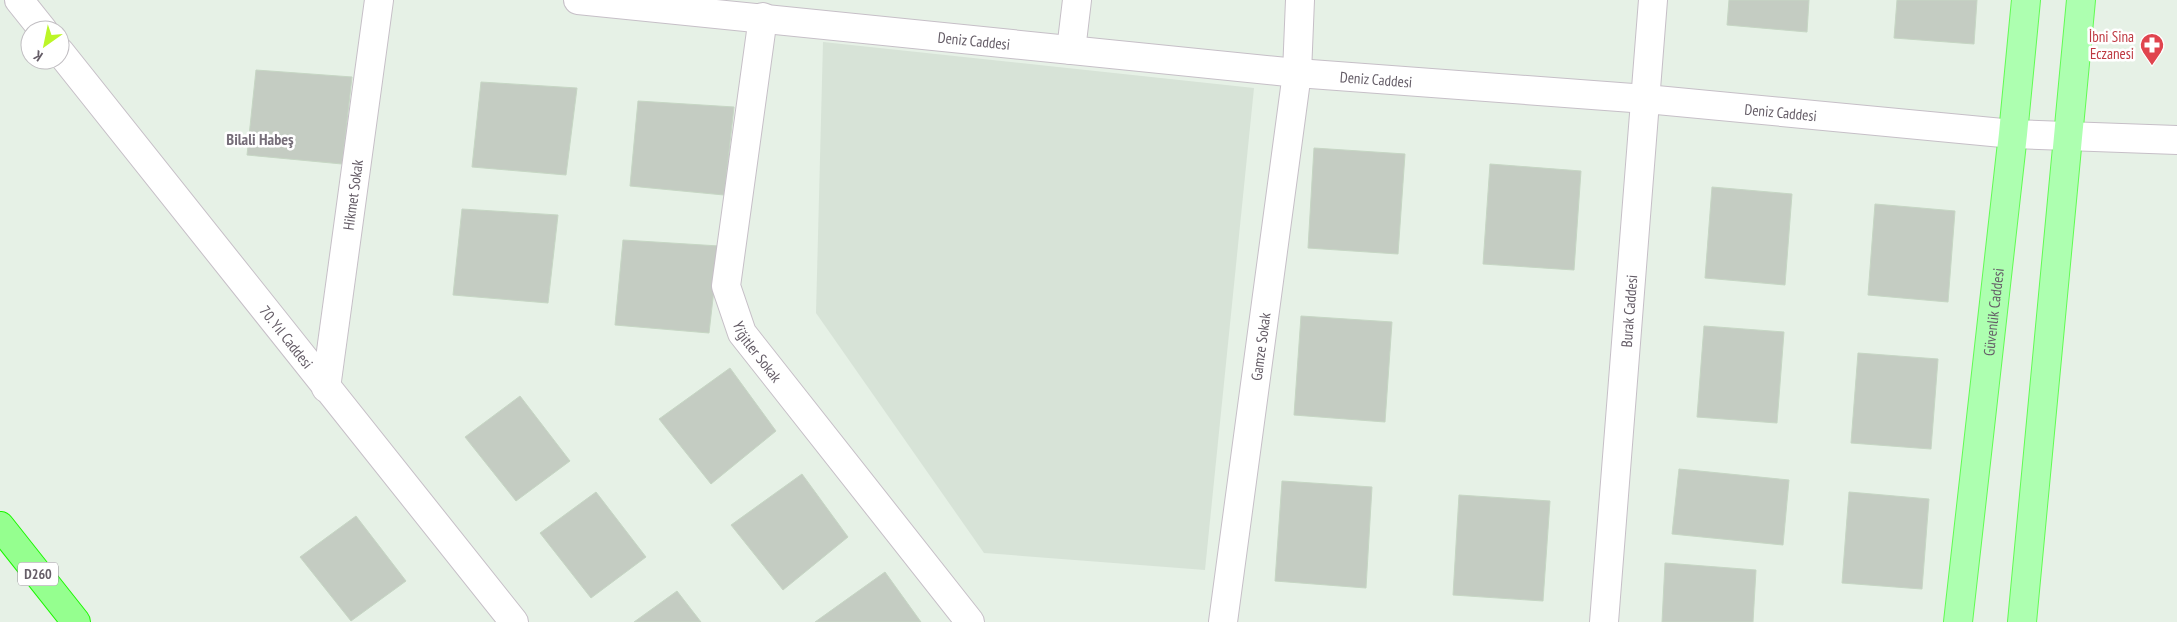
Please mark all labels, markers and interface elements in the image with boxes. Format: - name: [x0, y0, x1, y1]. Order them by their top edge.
- north arrow: [20, 20, 70, 70]
- street label: Deniz Caddesi: [937, 27, 1011, 53]
- place label: İbni Sina Eczanesi: [2089, 27, 2134, 63]
- pharmacy icon: İbni Sina Eczanesi: [2139, 32, 2165, 66]
- text: K: [29, 46, 46, 65]
- street label: Deniz Caddesi: [1339, 67, 1413, 91]
- street label: Deniz Caddesi: [1744, 99, 1818, 125]
- district label: Bilali Habeş: [226, 129, 294, 149]
- street label: Hikmet Sokak: [338, 158, 367, 231]
- street label: Güvenlik Caddesi: [1979, 267, 2007, 357]
- street label: Burak Caddesi: [1616, 274, 1641, 348]
- street label: 70. Yıl Caddesi: [256, 301, 318, 372]
- street label: Gamze Sokak: [1246, 311, 1274, 382]
- street label: Yiğitler Sokak: [729, 319, 786, 386]
- road number: D260: [18, 562, 58, 586]

